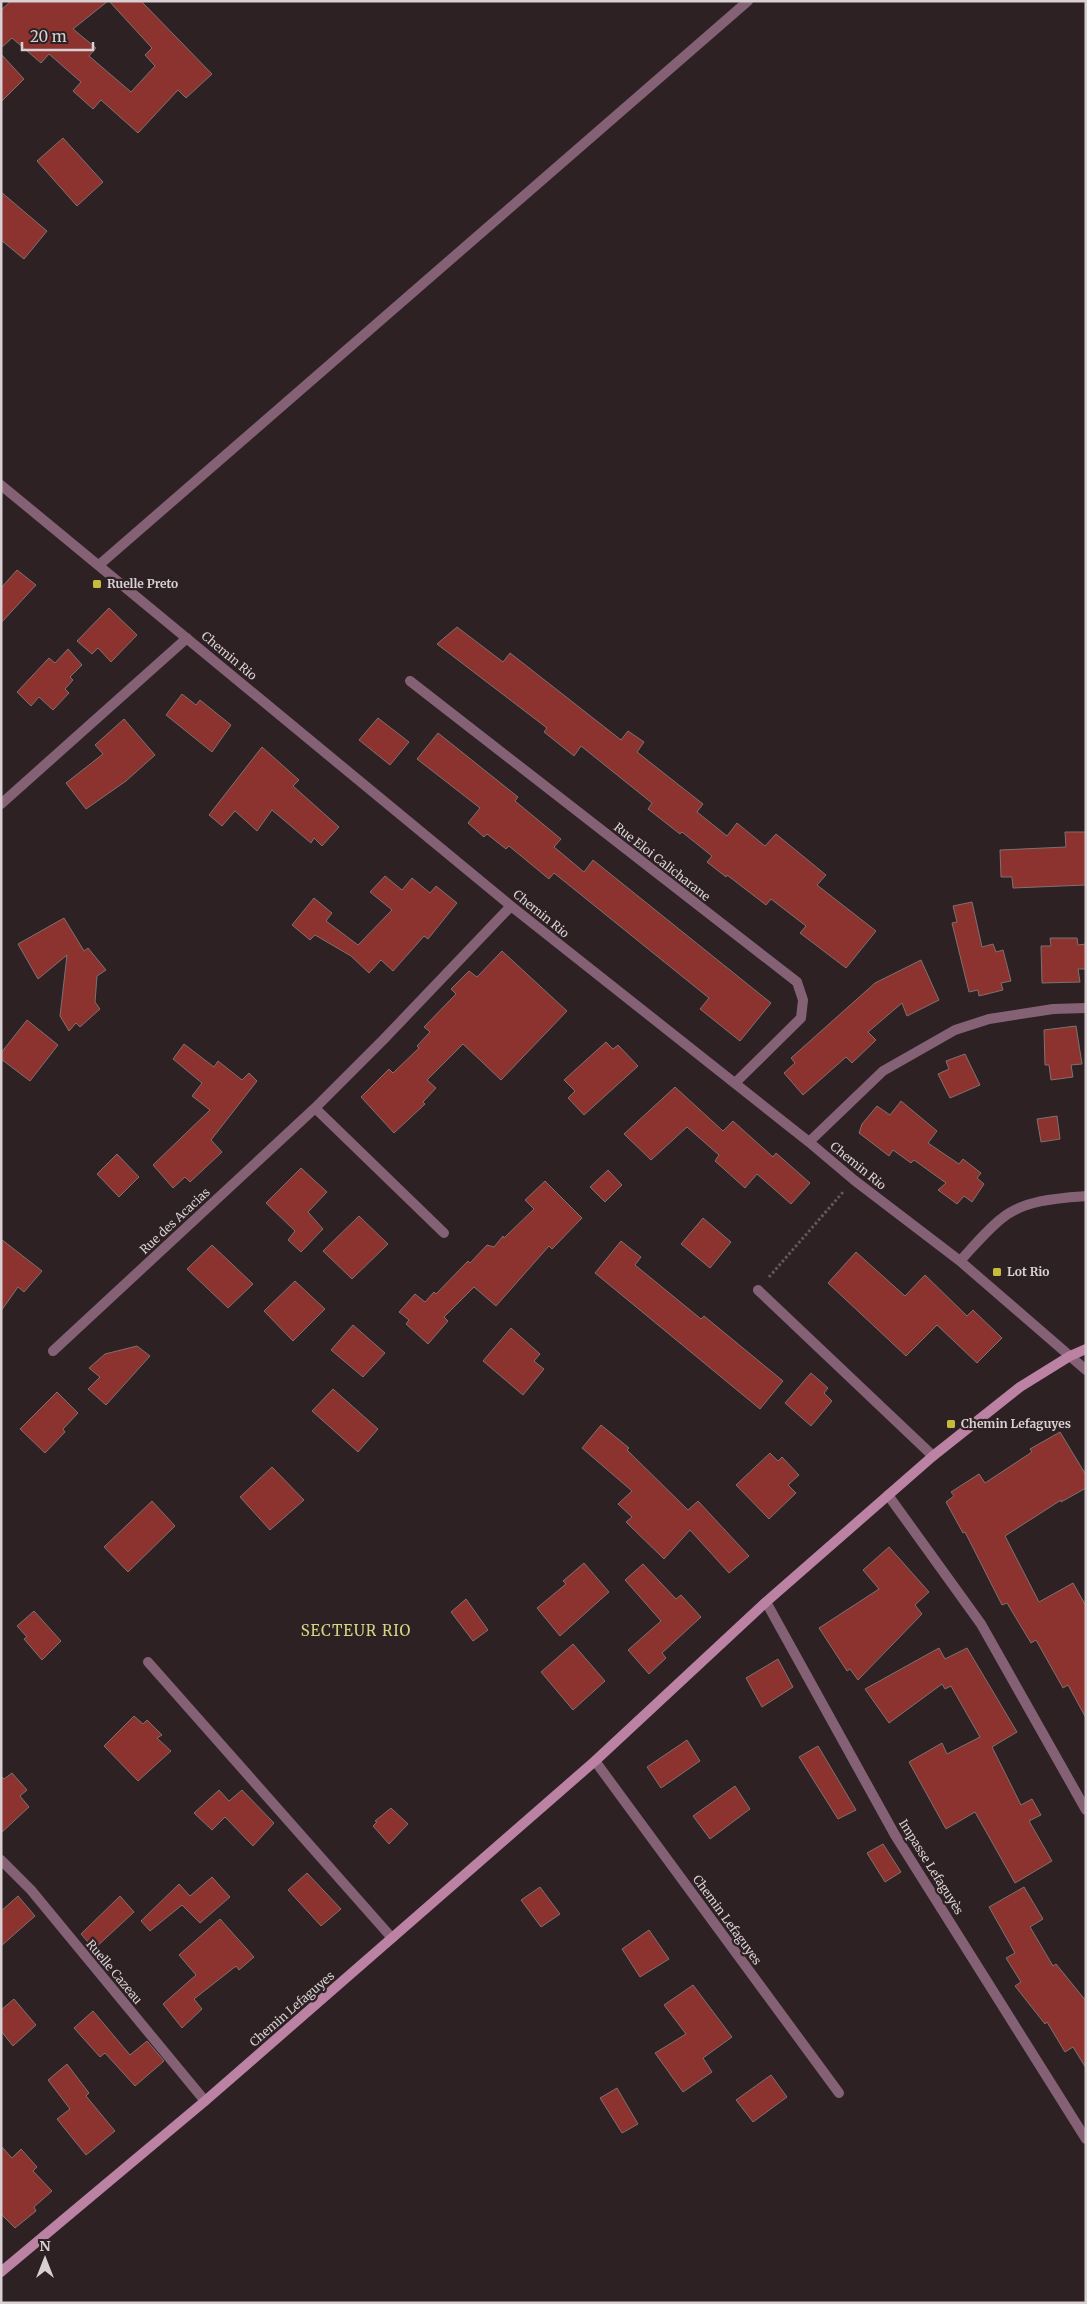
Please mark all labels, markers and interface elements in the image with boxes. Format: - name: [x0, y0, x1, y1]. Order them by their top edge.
- scale bar: [22, 20, 94, 52]
- text: 20 m: [30, 27, 67, 46]
- place label: Ruelle Preto: [107, 576, 178, 591]
- marker: Ruelle Preto: [91, 578, 103, 590]
- street label: Chemin Rio: [199, 628, 260, 683]
- street label: Rue Eloi Calicharane: [611, 819, 713, 904]
- street label: Chemin Rio: [510, 886, 572, 941]
- street label: Chemin Rio: [827, 1138, 889, 1193]
- street label: Rue des Acacias: [137, 1184, 213, 1257]
- place label: Lot Rio: [1007, 1264, 1050, 1279]
- marker: Lot Rio: [991, 1266, 1003, 1278]
- place label: Chemin Lefaguyes: [961, 1416, 1071, 1431]
- marker: Chemin Lefaguyes: [945, 1418, 957, 1430]
- district label: SECTEUR RIO: [301, 1621, 411, 1640]
- street label: Impasse Lefaguyès: [896, 1816, 967, 1917]
- street label: Chemin Lefaguyes: [690, 1872, 765, 1968]
- street label: Ruelle Cazeau: [83, 1936, 146, 2007]
- street label: Chemin Lefaguyes: [246, 1968, 337, 2049]
- north arrow: [20, 2234, 70, 2284]
- text: N: [39, 2237, 51, 2255]

